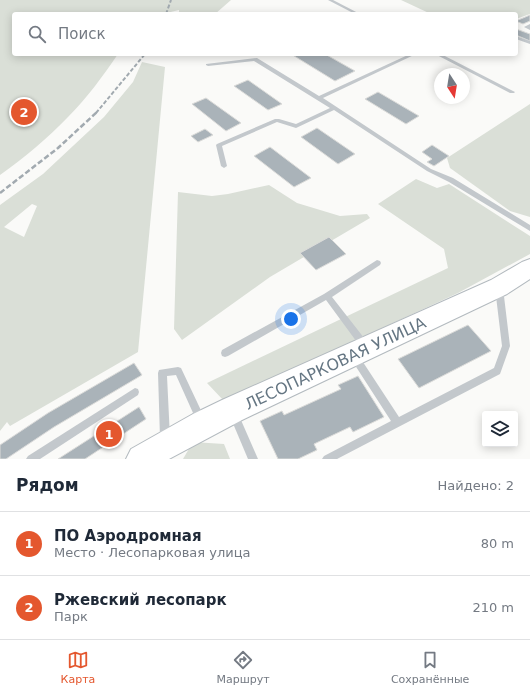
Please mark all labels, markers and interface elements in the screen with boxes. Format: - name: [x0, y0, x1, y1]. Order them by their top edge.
- search box: [12, 12, 518, 56]
- icon: search: [26, 23, 48, 45]
- text: Поиск: [58, 25, 106, 43]
- north arrow: [434, 68, 470, 104]
- pin: 2: [11, 97, 37, 127]
- your location: [281, 309, 301, 329]
- street label: ЛЕСОПАРКОВАЯ УЛИЦА: [242, 313, 429, 414]
- map controls: [482, 411, 518, 447]
- button: layers: [482, 411, 518, 447]
- pin: 1: [96, 419, 122, 449]
- text: Рядом: [16, 475, 79, 495]
- text: Найдено: 2: [438, 478, 514, 493]
- text: ПО Аэродромная: [54, 527, 202, 545]
- text: 1: [24, 536, 34, 551]
- text: 80 m: [481, 536, 514, 551]
- text: Место · Лесопарковая улица: [54, 545, 251, 560]
- text: Ржевский лесопарк: [54, 591, 227, 609]
- text: 2: [24, 600, 34, 615]
- text: 210 m: [472, 600, 514, 615]
- text: Парк: [54, 609, 88, 624]
- tab: Карта: [61, 649, 95, 686]
- tab: Маршрут: [217, 649, 270, 686]
- tab: Сохранённые: [391, 649, 469, 686]

